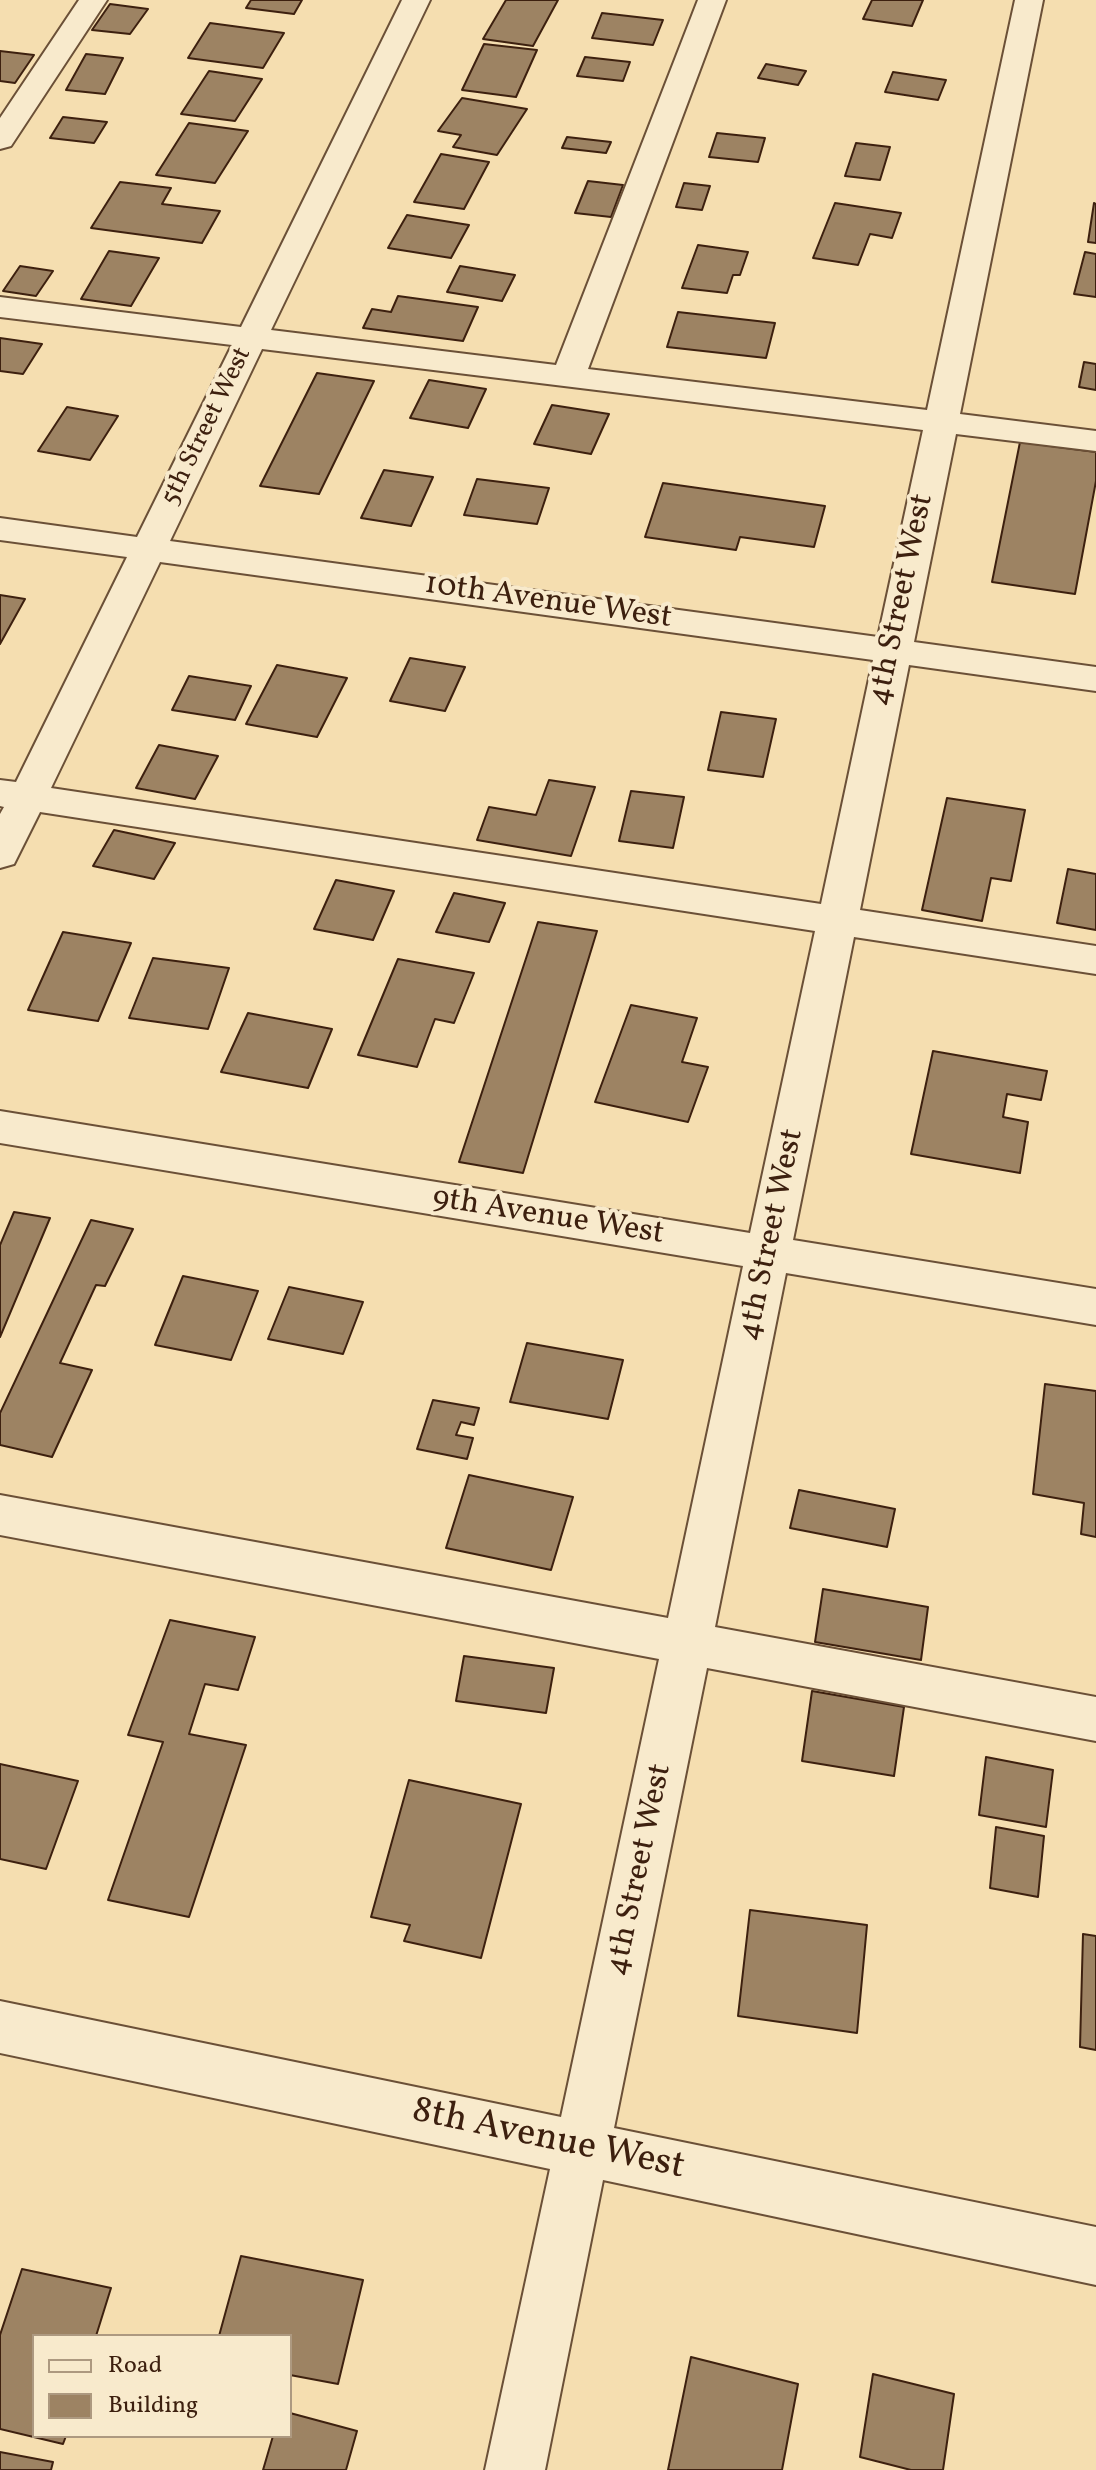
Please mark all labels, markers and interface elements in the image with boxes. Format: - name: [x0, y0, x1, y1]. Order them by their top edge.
- street label: 5th Street West: [156, 343, 260, 511]
- street label: 4th Street West: [862, 491, 944, 709]
- street label: 10th Avenue West: [422, 567, 674, 639]
- street label: 4th Street West: [732, 1126, 814, 1344]
- street label: 9th Avenue West: [429, 1181, 667, 1255]
- street label: 4th Street West: [600, 1761, 682, 1979]
- street label: 8th Avenue West: [408, 2090, 688, 2192]
- legend: [32, 2334, 292, 2438]
- text: Road: [108, 2349, 162, 2383]
- text: Building: [108, 2389, 198, 2423]

